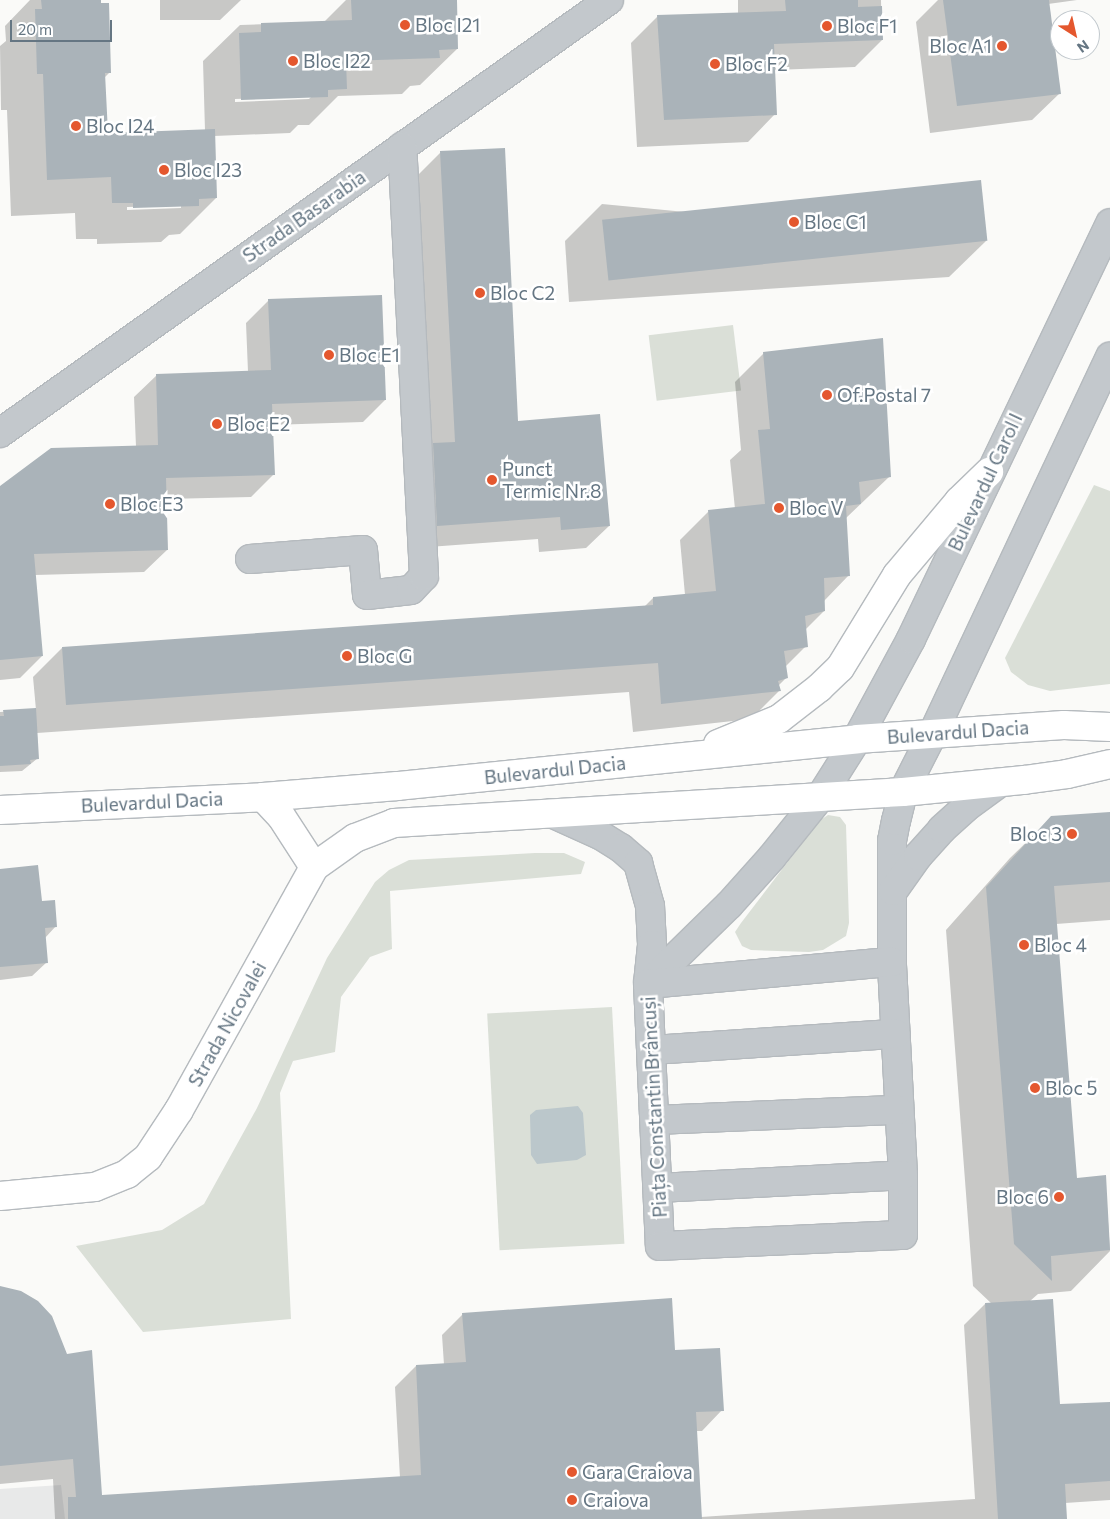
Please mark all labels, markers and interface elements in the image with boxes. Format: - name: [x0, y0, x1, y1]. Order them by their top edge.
- scale bar: [12, 10, 115, 42]
- north arrow: [1050, 10, 1100, 60]
- place label: Bloc I21: [415, 14, 480, 36]
- place label: Bloc F1: [837, 15, 897, 37]
- marker: Bloc I21: [399, 19, 411, 31]
- text: 20 m: [18, 20, 52, 38]
- marker: Bloc F1: [821, 20, 833, 32]
- place label: Bloc A1: [929, 35, 992, 57]
- text: N: [1074, 37, 1092, 57]
- marker: Bloc A1: [996, 40, 1008, 52]
- place label: Bloc I22: [303, 50, 371, 72]
- place label: Bloc F2: [725, 53, 788, 75]
- marker: Bloc I22: [287, 55, 299, 67]
- marker: Bloc F2: [709, 58, 721, 70]
- place label: Bloc I24: [86, 115, 154, 137]
- marker: Bloc I24: [70, 120, 82, 132]
- place label: Bloc I23: [174, 159, 242, 181]
- marker: Bloc I23: [158, 164, 170, 176]
- street label: Strada Basarabia: [238, 165, 370, 267]
- place label: Bloc C1: [804, 211, 867, 233]
- marker: Bloc C1: [788, 216, 800, 228]
- place label: Bloc C2: [490, 282, 555, 304]
- marker: Bloc C2: [474, 287, 486, 299]
- place label: Bloc E1: [339, 344, 400, 366]
- marker: Bloc E1: [323, 349, 335, 361]
- place label: Of.Postal 7: [837, 384, 931, 406]
- marker: Of.Postal 7: [821, 389, 833, 401]
- street label: Bulevardul Carol I: [943, 409, 1027, 555]
- place label: Bloc E2: [227, 413, 290, 435]
- marker: Bloc E2: [211, 418, 223, 430]
- place label: Punct Termic Nr.8: [502, 458, 601, 502]
- marker: Punct Termic Nr.8: [486, 474, 498, 486]
- place label: Bloc E3: [120, 493, 184, 515]
- place label: Bloc V: [789, 497, 844, 519]
- marker: Bloc E3: [104, 498, 116, 510]
- marker: Bloc V: [773, 502, 785, 514]
- place label: Bloc G: [357, 645, 412, 667]
- marker: Bloc G: [341, 650, 353, 662]
- street label: Bulevardul Dacia: [886, 716, 1030, 748]
- street label: Bulevardul Dacia: [483, 751, 627, 789]
- street label: Bulevardul Dacia: [80, 787, 224, 817]
- place label: Bloc 3: [1010, 823, 1062, 845]
- marker: Bloc 3: [1066, 828, 1078, 840]
- place label: Bloc 4: [1034, 934, 1087, 956]
- marker: Bloc 4: [1018, 939, 1030, 951]
- street label: Strada Nicovalei: [183, 957, 271, 1091]
- street label: Piața Constantin Brâncuși: [637, 996, 671, 1218]
- place label: Bloc 5: [1045, 1077, 1097, 1099]
- marker: Bloc 5: [1029, 1082, 1041, 1094]
- place label: Bloc 6: [996, 1186, 1049, 1208]
- marker: Bloc 6: [1053, 1191, 1065, 1203]
- place label: Gara Craiova: [582, 1461, 693, 1483]
- marker: Gara Craiova: [566, 1466, 578, 1478]
- place label: Craiova: [583, 1489, 649, 1511]
- marker: Craiova: [565, 1493, 579, 1507]

